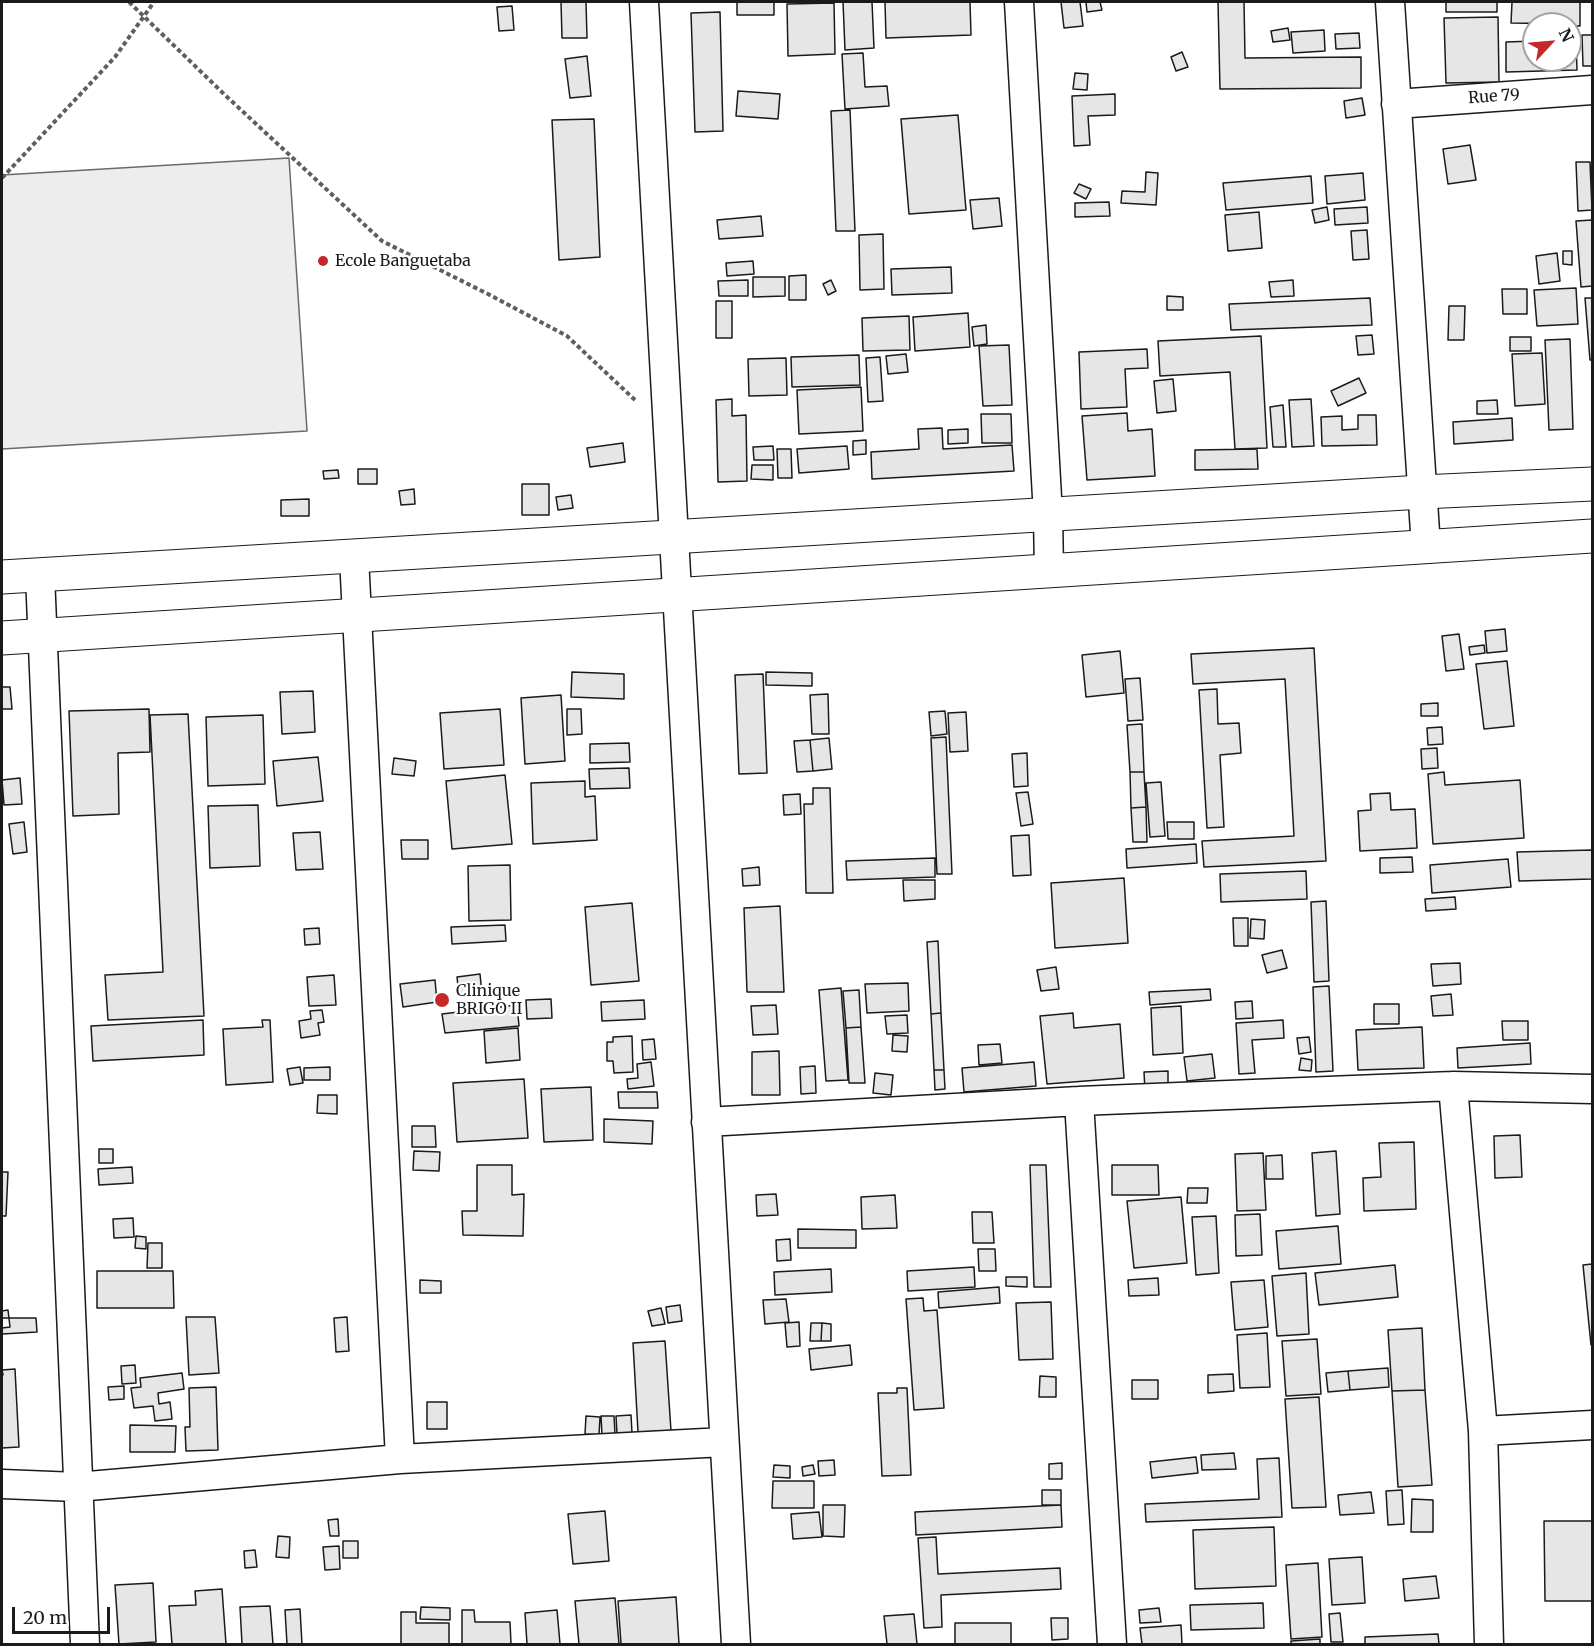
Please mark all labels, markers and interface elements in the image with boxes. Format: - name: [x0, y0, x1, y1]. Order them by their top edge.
- north arrow: [1522, 12, 1582, 72]
- text: N: [1555, 25, 1578, 45]
- street label: Rue 79: [1468, 86, 1520, 108]
- place label: Ecole Banguetaba: [335, 251, 471, 271]
- marker: Ecole Banguetaba: [316, 254, 330, 268]
- place label: Clinique BRIGO II: [456, 981, 523, 1019]
- marker: Clinique BRIGO II: [433, 991, 451, 1009]
- scale bar: [15, 1595, 112, 1633]
- text: 20 m: [23, 1606, 67, 1629]

